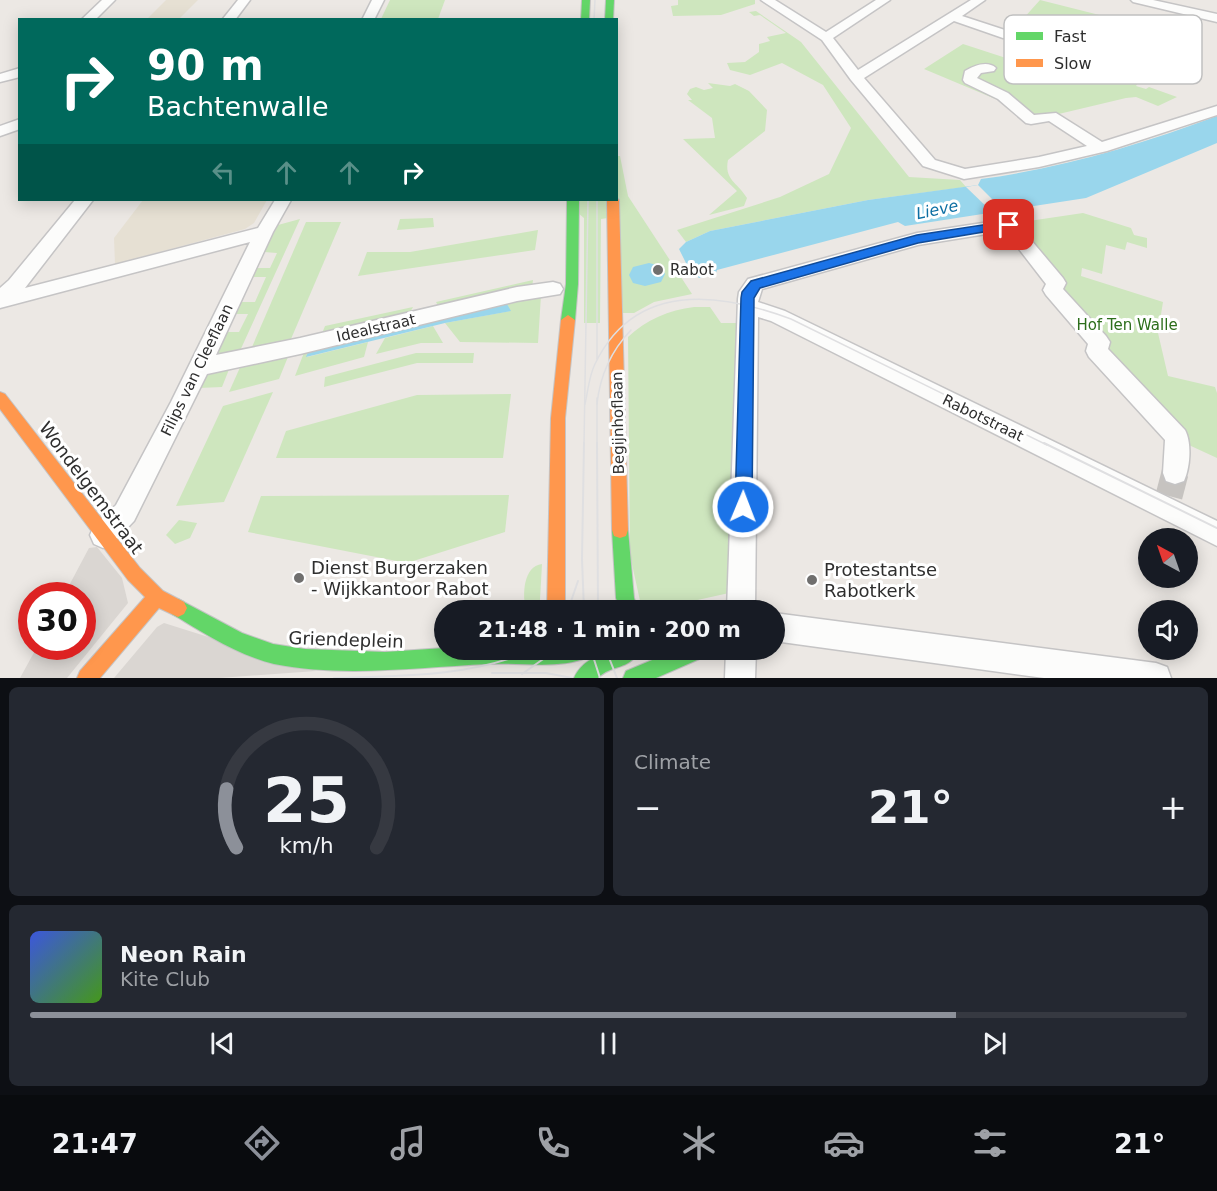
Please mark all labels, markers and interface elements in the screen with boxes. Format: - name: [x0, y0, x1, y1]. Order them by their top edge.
- legend: [1004, 15, 1202, 84]
- text: Fast: [1054, 27, 1086, 46]
- text: 90 m: [147, 41, 264, 90]
- icon: right: [48, 42, 126, 120]
- text: Slow: [1054, 54, 1091, 73]
- text: Bachtenwalle: [147, 91, 329, 122]
- icon: left: [207, 156, 240, 189]
- icon: ahead: [270, 156, 303, 189]
- icon: ahead: [333, 156, 366, 189]
- icon: right: [396, 156, 429, 189]
- water label: Lieve: [914, 196, 960, 223]
- pin: [983, 199, 1034, 250]
- icon: arrive: [992, 208, 1025, 241]
- place label: Rabot: [670, 261, 714, 279]
- marker: Rabot: [651, 263, 665, 277]
- street label: Filips van Cleeflaan: [157, 301, 237, 439]
- street label: Idealstraat: [335, 310, 417, 346]
- park label: Hof Ten Walle: [1076, 316, 1178, 334]
- street label: Begijnhoflaan: [608, 371, 628, 475]
- street label: Rabotstraat: [940, 391, 1027, 445]
- street label: Wondelgemstraat: [35, 418, 148, 558]
- position arrow: [711, 475, 775, 539]
- north arrow: [1138, 528, 1198, 588]
- map controls: [1138, 528, 1198, 660]
- place label: Dienst Burgerzaken - Wijkkantoor Rabot: [311, 557, 488, 599]
- place label: Protestantse Rabotkerk: [824, 559, 937, 601]
- marker: Dienst Burgerzaken - Wijkkantoor Rabot: [292, 571, 306, 585]
- marker: Protestantse Rabotkerk: [805, 573, 819, 587]
- speed limit sign: 30: [18, 582, 96, 660]
- button: sound: [1138, 600, 1198, 660]
- text: 21:48 · 1 min · 200 m: [478, 617, 741, 642]
- street label: Griendeplein: [288, 627, 404, 652]
- text: Climate: [634, 750, 711, 774]
- text: 25: [263, 764, 350, 837]
- text: 21°: [868, 781, 953, 834]
- text: −: [634, 788, 662, 827]
- text: +: [1159, 788, 1187, 827]
- text: km/h: [279, 834, 334, 859]
- text: Neon Rain: [120, 942, 247, 967]
- text: Kite Club: [120, 967, 210, 991]
- icon: previous: [206, 1027, 239, 1060]
- icon: pause: [592, 1027, 625, 1060]
- icon: next: [978, 1027, 1011, 1060]
- icon: directions: [241, 1122, 283, 1164]
- icon: music: [387, 1122, 429, 1164]
- icon: phone: [532, 1122, 574, 1164]
- icon: climate: [678, 1122, 720, 1164]
- icon: car: [823, 1122, 865, 1164]
- icon: filters: [969, 1122, 1011, 1164]
- text: 21:47: [52, 1128, 138, 1159]
- text: 21°: [1114, 1128, 1165, 1159]

